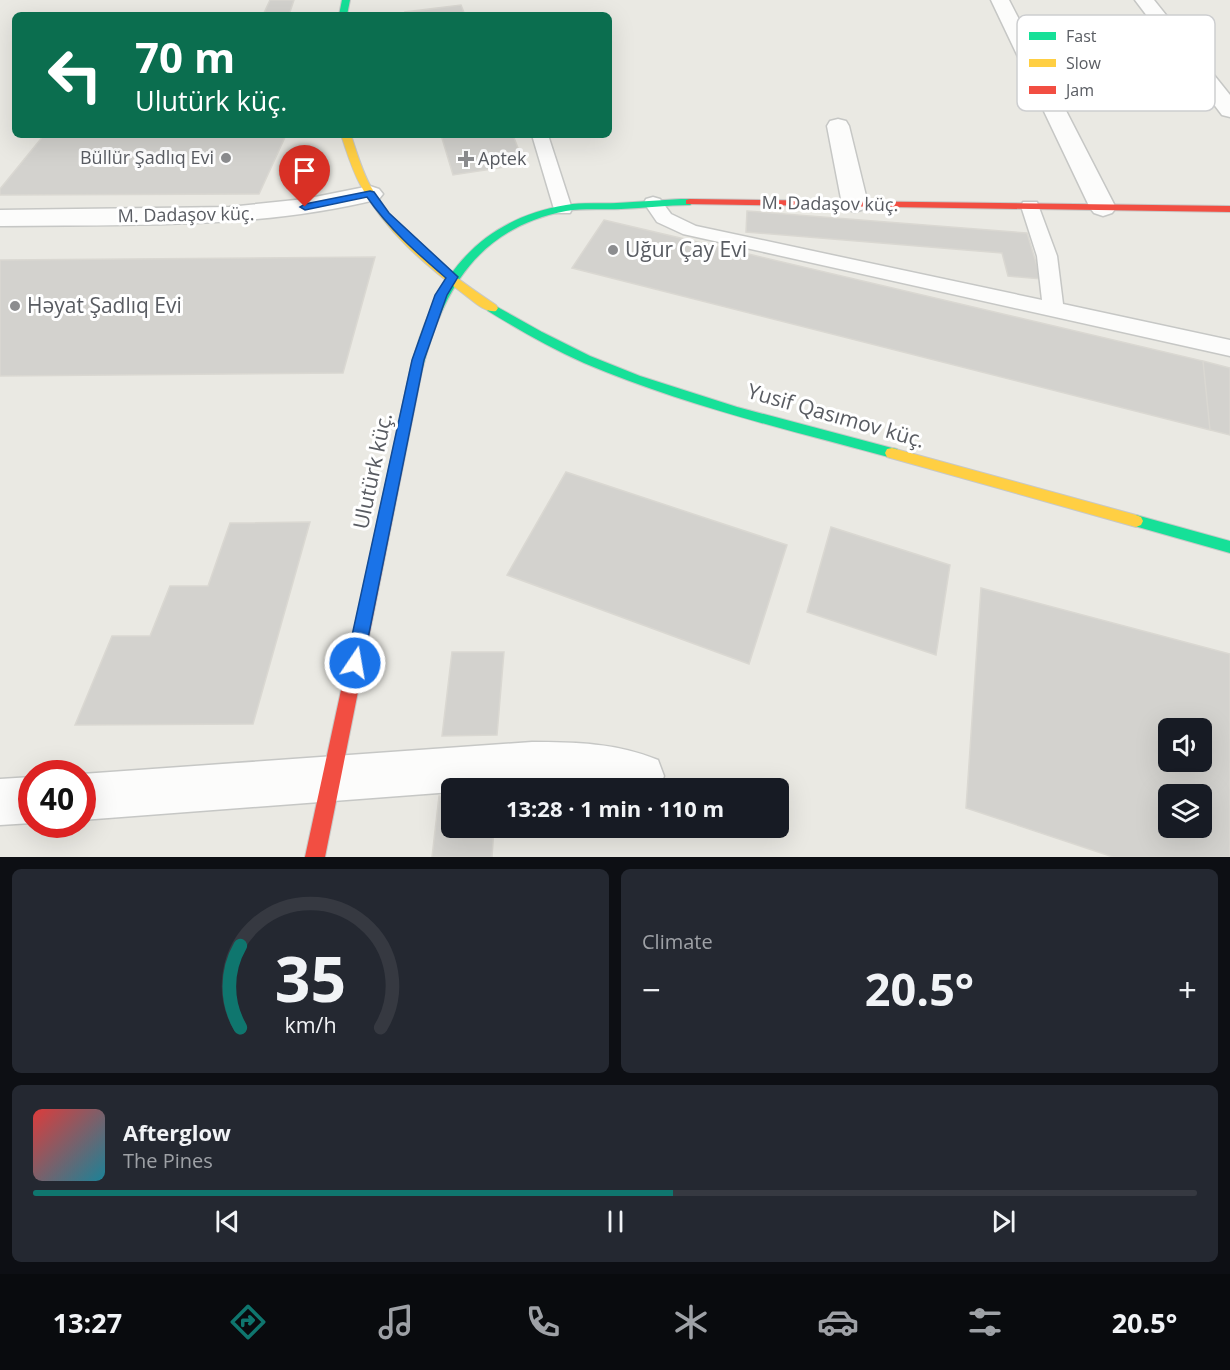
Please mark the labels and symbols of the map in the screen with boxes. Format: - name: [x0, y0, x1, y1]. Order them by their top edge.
- legend: [1017, 15, 1215, 111]
- text: Fast: [1066, 25, 1097, 47]
- text: Slow: [1066, 52, 1101, 74]
- text: Jam: [1064, 79, 1094, 101]
- place label: Büllür Şadlıq Evi: [80, 145, 214, 169]
- pin: [279, 145, 330, 207]
- place label: Aptek: [478, 146, 527, 170]
- marker: Büllür Şadlıq Evi: [219, 151, 233, 165]
- marker: Aptek: [459, 152, 473, 166]
- street label: M. Dadaşov küç.: [762, 190, 899, 216]
- street label: M. Dadaşov küç.: [117, 201, 254, 227]
- place label: Uğur Çay Evi: [625, 235, 747, 263]
- marker: Uğur Çay Evi: [606, 243, 620, 257]
- place label: Həyat Şadlıq Evi: [27, 291, 182, 319]
- marker: Həyat Şadlıq Evi: [8, 299, 22, 313]
- street label: Yusif Qasımov küç.: [744, 376, 928, 454]
- street label: Ulutürk küç.: [346, 410, 398, 532]
- position arrow: [323, 631, 387, 695]
- speed limit sign: 40: [18, 760, 96, 838]

